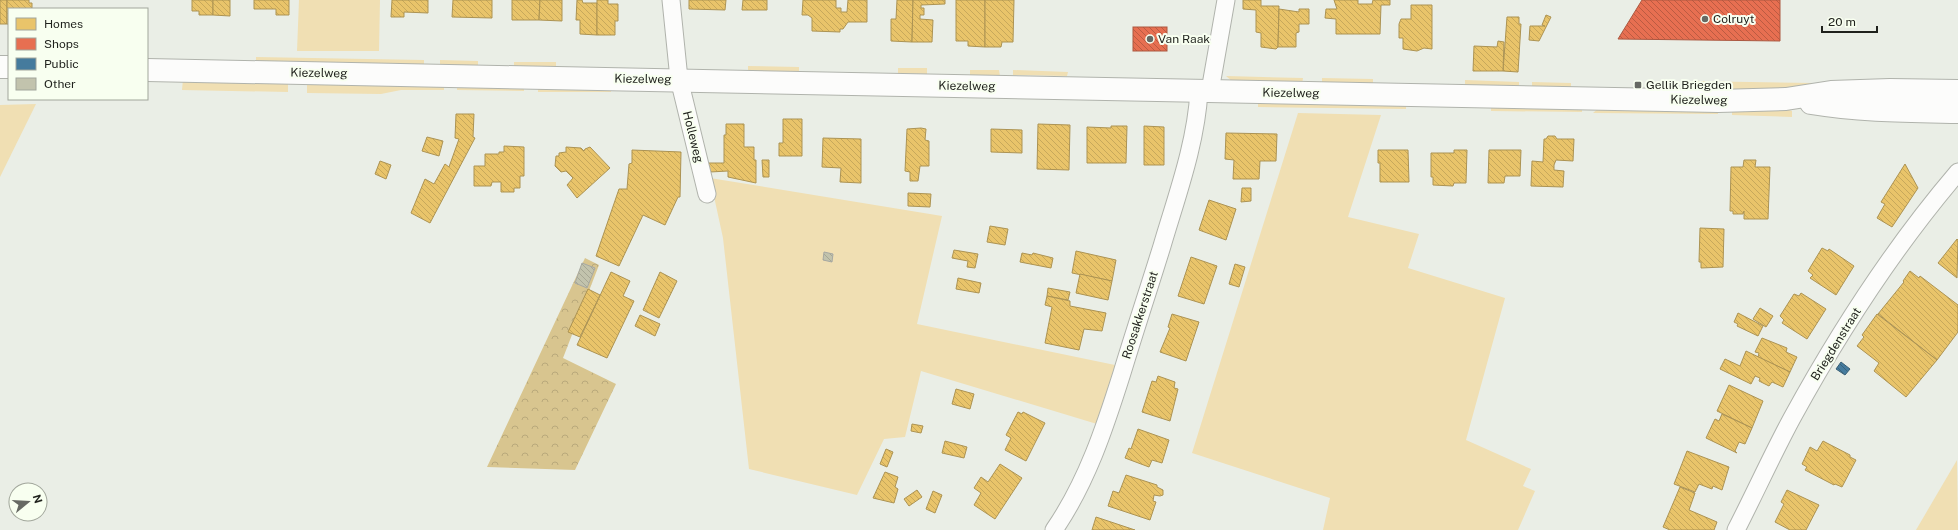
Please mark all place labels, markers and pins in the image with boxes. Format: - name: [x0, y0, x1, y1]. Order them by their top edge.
- place label: Colruyt: [1713, 12, 1755, 26]
- marker: Colruyt: [1700, 14, 1710, 24]
- place label: Van Raak: [1158, 32, 1210, 46]
- marker: Van Raak: [1145, 34, 1155, 44]
- place label: Gellik Briegden: [1646, 78, 1732, 92]
- marker: Gellik Briegden: [1633, 80, 1643, 90]

